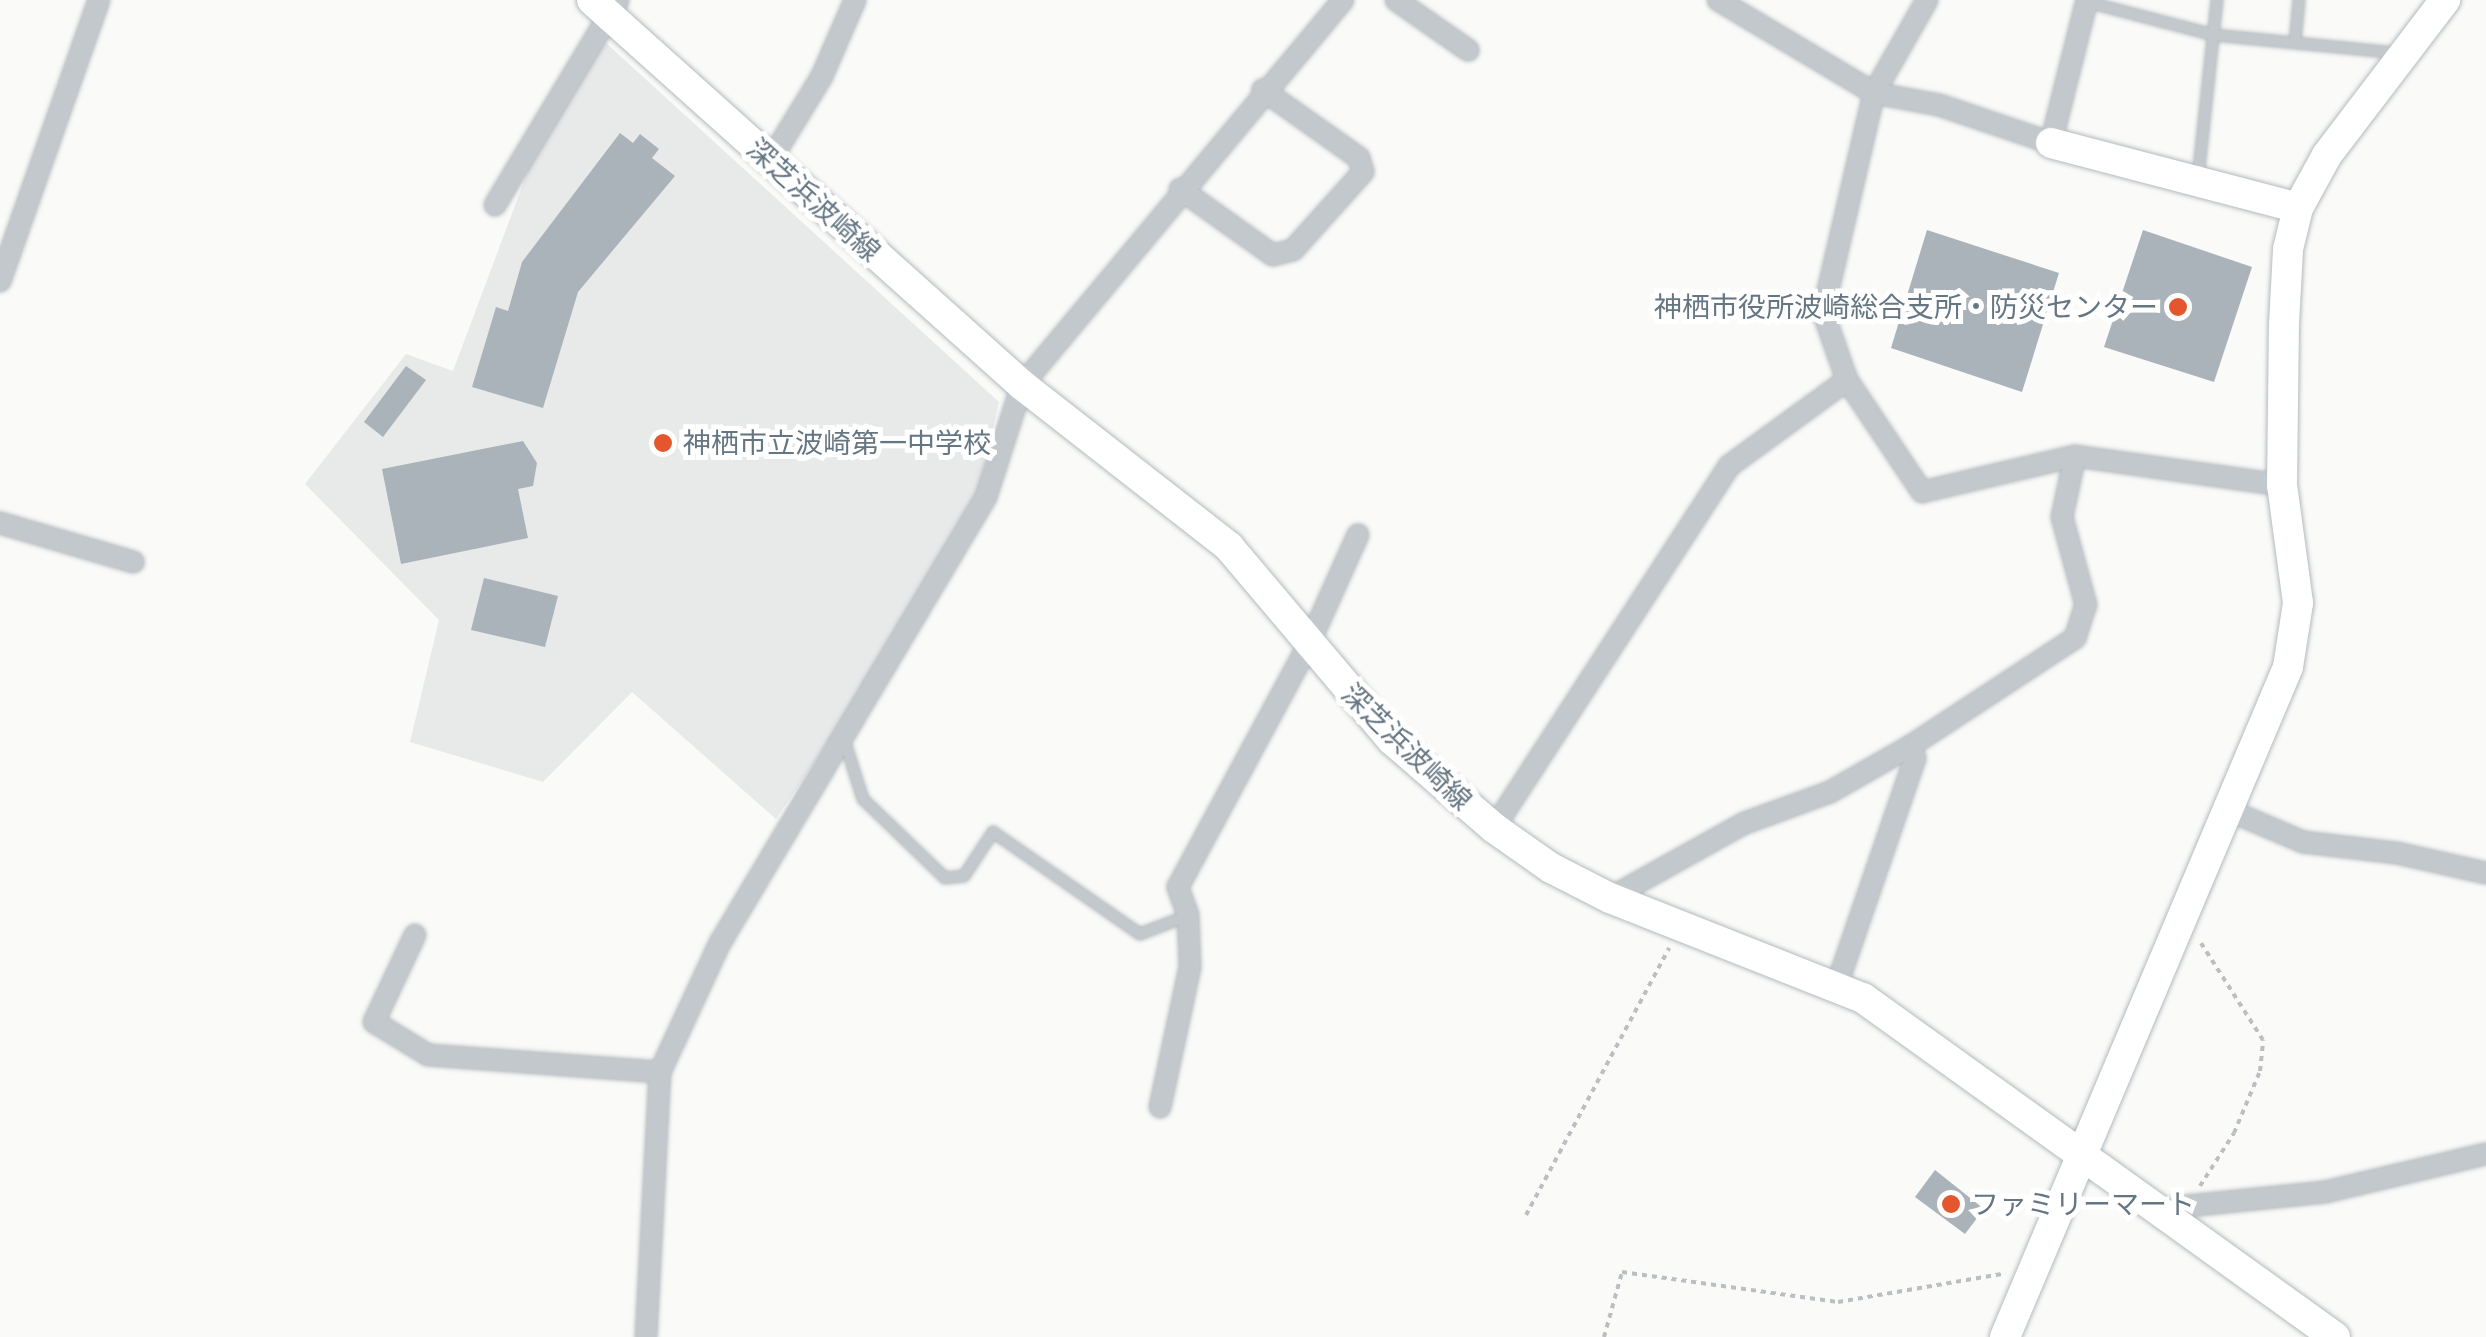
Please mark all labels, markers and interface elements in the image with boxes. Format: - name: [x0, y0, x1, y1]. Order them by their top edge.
- street label: 深芝浜波崎線: [740, 131, 888, 269]
- place label: 神栖市役所波崎総合支所・防災センター: [1654, 290, 2158, 324]
- marker: 神栖市役所波崎総合支所・防災センター: [2167, 296, 2189, 318]
- place label: 神栖市立波崎第一中学校: [683, 426, 991, 460]
- marker: 神栖市立波崎第一中学校: [652, 432, 674, 454]
- street label: 深芝浜波崎線: [1335, 677, 1479, 817]
- place label: ファミリーマート: [1971, 1187, 2195, 1221]
- marker: ファミリーマート: [1940, 1193, 1962, 1215]

